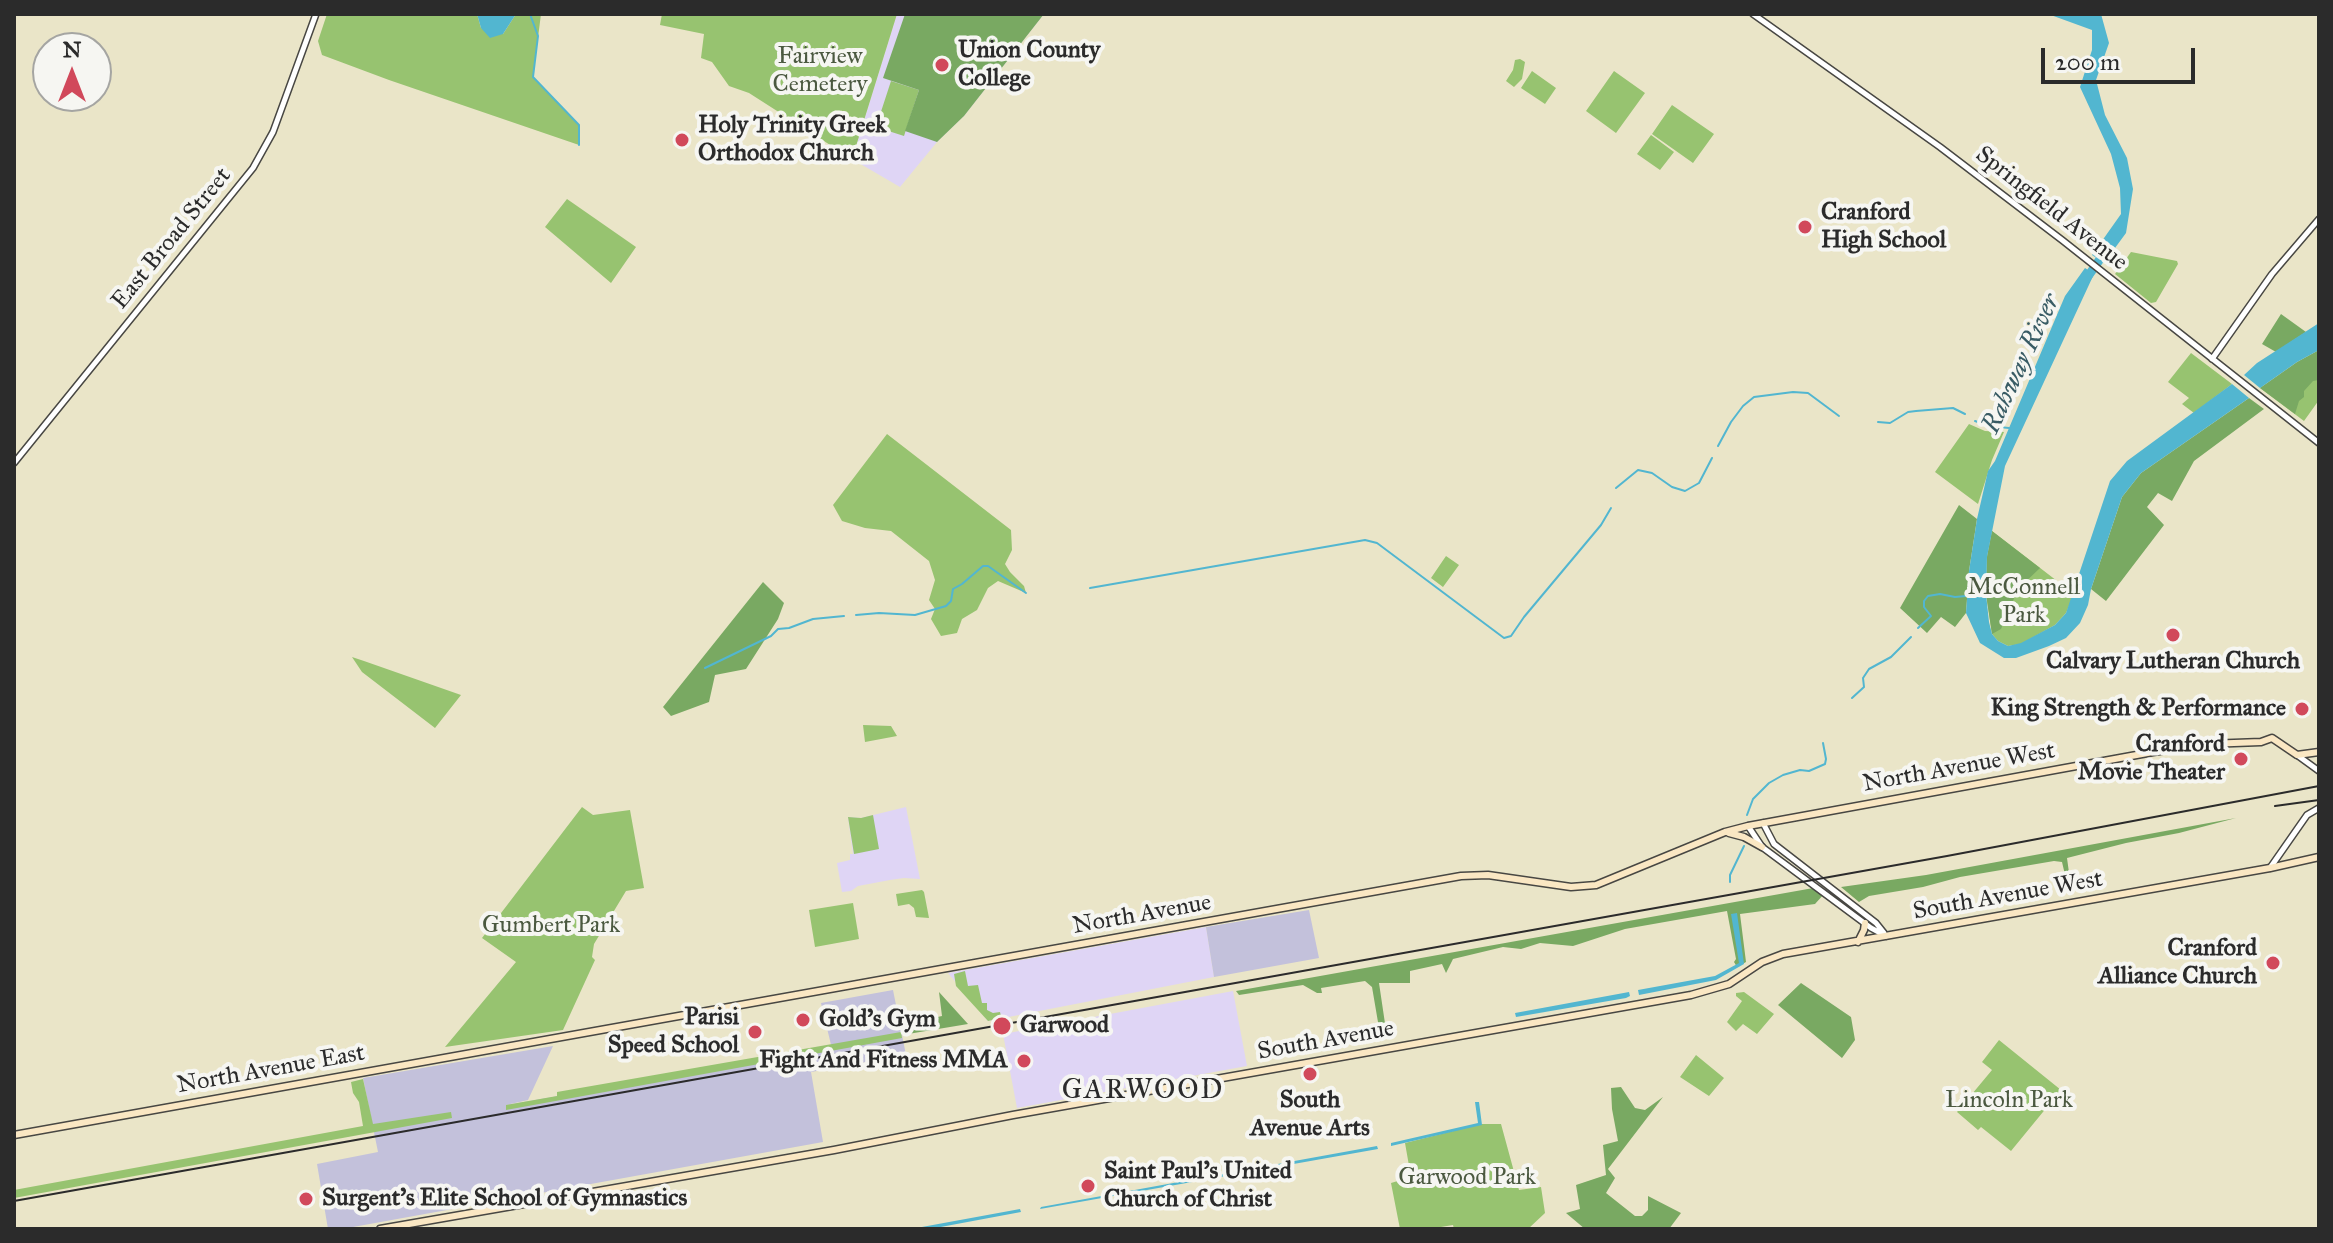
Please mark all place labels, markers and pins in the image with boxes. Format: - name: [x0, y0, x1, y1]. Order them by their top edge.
- place label: Union County College: [958, 37, 1100, 93]
- marker: Union County College: [933, 56, 951, 74]
- place label: Holy Trinity Greek Orthodox Church: [698, 112, 886, 168]
- marker: Holy Trinity Greek Orthodox Church: [673, 131, 691, 149]
- place label: Cranford High School: [1821, 199, 1946, 255]
- marker: Cranford High School: [1796, 218, 1814, 236]
- marker: Calvary Lutheran Church: [2164, 626, 2182, 644]
- place label: Calvary Lutheran Church: [2046, 648, 2300, 676]
- place label: King Strength & Performance: [1991, 695, 2286, 723]
- marker: King Strength & Performance: [2293, 700, 2311, 718]
- place label: Cranford Movie Theater: [2078, 731, 2225, 787]
- marker: Cranford Movie Theater: [2232, 750, 2250, 768]
- place label: Cranford Alliance Church: [2098, 935, 2257, 991]
- marker: Cranford Alliance Church: [2264, 954, 2282, 972]
- place label: Parisi Speed School: [608, 1004, 739, 1060]
- place label: Gold's Gym: [819, 1006, 936, 1034]
- marker: Gold's Gym: [794, 1011, 812, 1029]
- place label: Garwood: [1020, 1012, 1109, 1040]
- marker: Garwood: [991, 1015, 1013, 1037]
- marker: Parisi Speed School: [746, 1023, 764, 1041]
- place label: Fight And Fitness MMA: [759, 1047, 1008, 1075]
- marker: Fight And Fitness MMA: [1015, 1052, 1033, 1070]
- marker: South Avenue Arts: [1301, 1065, 1319, 1083]
- place label: South Avenue Arts: [1250, 1087, 1370, 1143]
- place label: Saint Paul's United Church of Christ: [1104, 1158, 1292, 1214]
- marker: Saint Paul's United Church of Christ: [1079, 1177, 1097, 1195]
- place label: Surgent's Elite School of Gymnastics: [322, 1185, 687, 1213]
- marker: Surgent's Elite School of Gymnastics: [297, 1190, 315, 1208]

